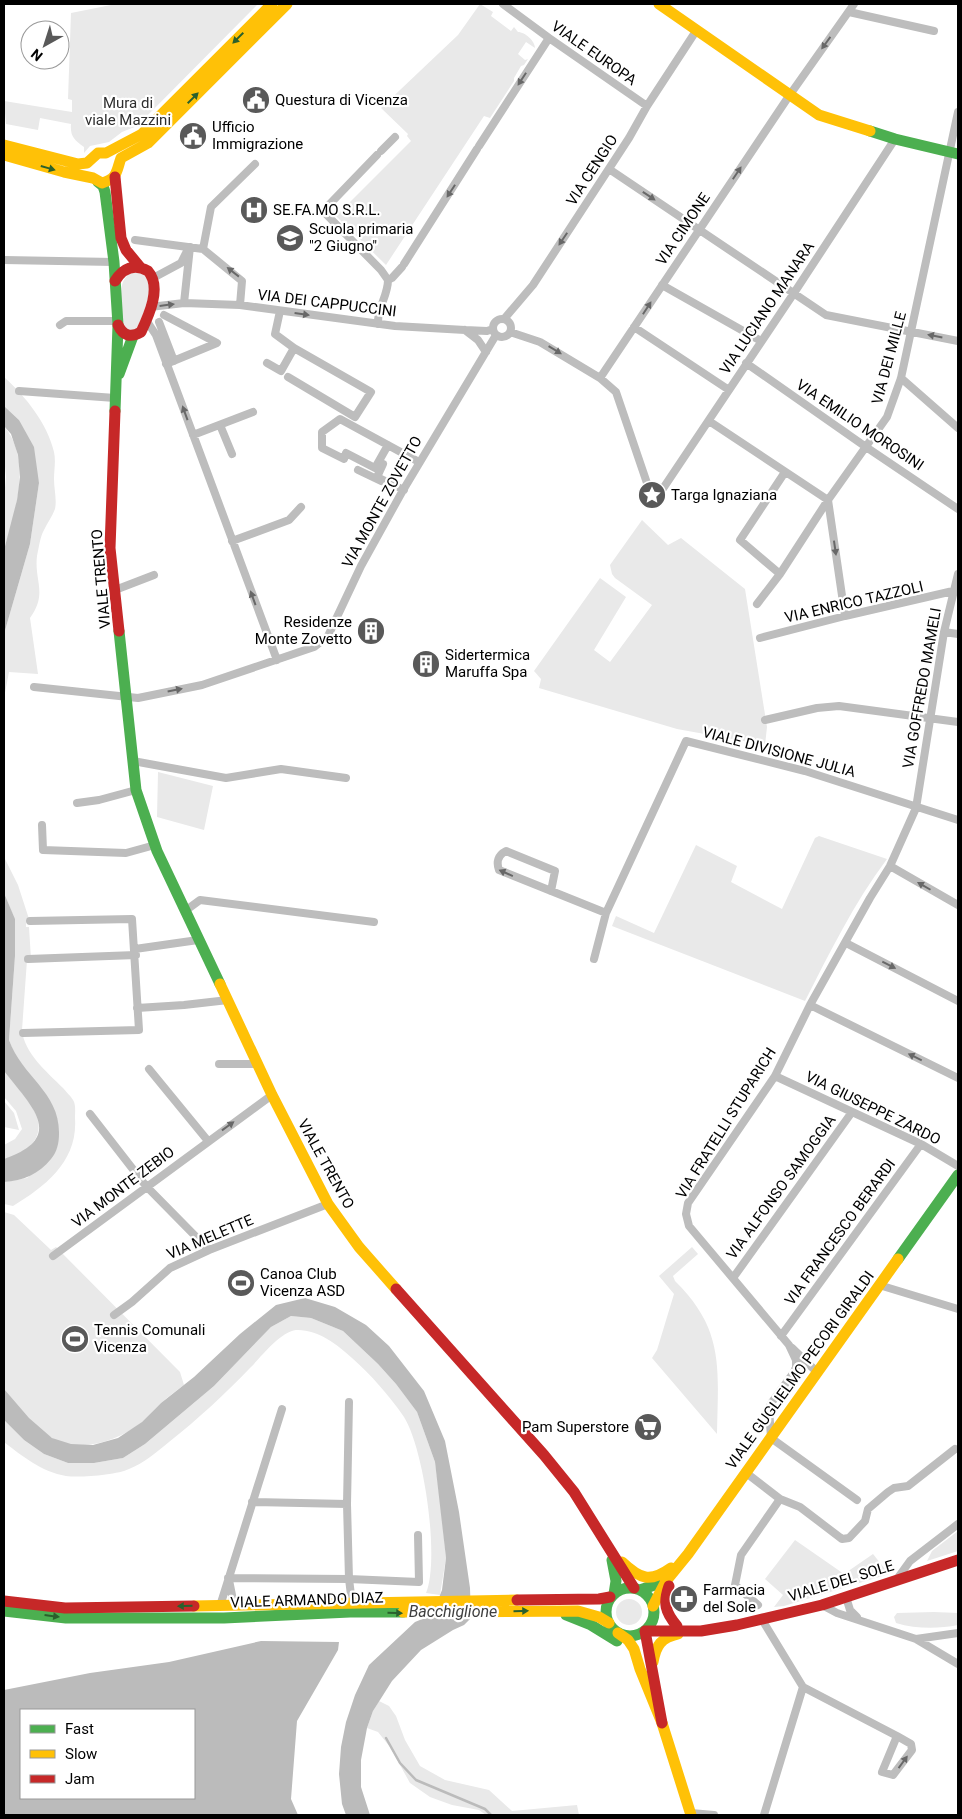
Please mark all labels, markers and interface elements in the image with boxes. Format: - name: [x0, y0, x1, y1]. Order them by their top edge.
- street label: VIALE EUROPA: [548, 17, 640, 89]
- north arrow: [20, 20, 70, 70]
- one-way arrow: [232, 32, 244, 44]
- one-way arrow: [821, 37, 831, 50]
- text: N: [28, 46, 46, 64]
- one-way arrow: [518, 73, 527, 86]
- public building icon: Questura di Vicenza: [241, 85, 271, 115]
- place label: Questura di Vicenza: [275, 91, 408, 109]
- one-way arrow: [187, 92, 199, 104]
- park label: Mura di viale Mazzini: [85, 94, 171, 129]
- place label: Ufficio Immigrazione: [212, 118, 303, 153]
- public building icon: Ufficio Immigrazione: [178, 121, 208, 151]
- street label: VIA CENGIO: [562, 131, 622, 209]
- one-way arrow: [41, 164, 56, 172]
- one-way arrow: [732, 166, 742, 180]
- one-way arrow: [446, 184, 456, 197]
- street label: VIA CIMONE: [652, 189, 714, 269]
- one-way arrow: [642, 191, 656, 201]
- hospital icon: SE.FA.MO S.R.L.: [239, 195, 269, 225]
- place label: SE.FA.MO S.R.L.: [273, 201, 380, 219]
- place label: Scuola primaria "2 Giugno": [309, 220, 413, 255]
- school or university icon: Scuola primaria "2 Giugno": [275, 223, 305, 253]
- one-way arrow: [559, 232, 568, 246]
- street label: VIA LUCIANO MANARA: [716, 238, 818, 378]
- one-way arrow: [226, 267, 240, 277]
- street label: VIA DEI CAPPUCCINI: [256, 286, 398, 320]
- one-way arrow: [159, 301, 175, 309]
- one-way arrow: [642, 302, 652, 315]
- street label: VIA DEI MILLE: [868, 309, 910, 406]
- one-way arrow: [295, 310, 311, 318]
- one-way arrow: [927, 332, 942, 340]
- one-way arrow: [548, 346, 561, 355]
- street label: VIA EMILIO MOROSINI: [793, 376, 927, 474]
- one-way arrow: [181, 405, 188, 420]
- street label: VIA MONTE ZOVETTO: [338, 433, 426, 571]
- place icon: Targa Ignaziana: [637, 480, 667, 510]
- place label: Targa Ignaziana: [671, 486, 777, 504]
- street label: VIALE TRENTO: [88, 528, 114, 630]
- one-way arrow: [831, 540, 839, 556]
- street label: VIA ENRICO TAZZOLI: [783, 577, 925, 627]
- one-way arrow: [249, 591, 257, 605]
- street label: VIA GOFFREDO MAMELI: [899, 606, 945, 770]
- place label: Residenze Monte Zovetto: [255, 613, 352, 648]
- building icon: Residenze Monte Zovetto: [356, 616, 386, 646]
- place label: Sidertermica Maruffa Spa: [445, 646, 530, 681]
- building icon: Sidertermica Maruffa Spa: [411, 649, 441, 679]
- one-way arrow: [168, 686, 184, 694]
- street label: VIALE DIVISIONE JULIA: [700, 723, 858, 781]
- one-way arrow: [499, 868, 513, 876]
- one-way arrow: [917, 882, 932, 890]
- one-way arrow: [882, 961, 897, 969]
- street label: VIA FRATELLI STUPARICH: [672, 1044, 780, 1202]
- one-way arrow: [907, 1053, 922, 1061]
- street label: VIA GIUSEPPE ZARDO: [802, 1067, 944, 1149]
- street label: VIA ALFONSO SAMOGGIA: [723, 1111, 840, 1263]
- street label: VIALE TRENTO: [294, 1116, 358, 1212]
- one-way arrow: [221, 1121, 234, 1132]
- street label: VIA MONTE ZEBIO: [68, 1143, 178, 1231]
- street label: VIA FRANCESCO BERARDI: [781, 1155, 899, 1309]
- street label: VIA MELETTE: [164, 1211, 256, 1263]
- place label: Canoa Club Vicenza ASD: [260, 1265, 345, 1300]
- street label: VIALE GUGLIELMO PECORI GIRALDI: [722, 1267, 878, 1473]
- sports icon: Canoa Club Vicenza ASD: [226, 1268, 256, 1298]
- place label: Tennis Comunali Vicenza: [94, 1321, 205, 1356]
- sports icon: Tennis Comunali Vicenza: [60, 1324, 90, 1354]
- supermarket icon: Pam Superstore: [633, 1412, 663, 1442]
- place label: Pam Superstore: [522, 1418, 629, 1436]
- street label: VIALE DEL SOLE: [786, 1556, 897, 1606]
- place label: Farmacia del Sole: [703, 1581, 765, 1616]
- pharmacy icon: Farmacia del Sole: [669, 1584, 699, 1614]
- street label: VIALE ARMANDO DIAZ: [230, 1588, 384, 1612]
- water label: Bacchiglione: [409, 1602, 497, 1621]
- one-way arrow: [177, 1603, 193, 1611]
- one-way arrow: [513, 1607, 529, 1615]
- one-way arrow: [387, 1609, 403, 1617]
- one-way arrow: [44, 1612, 60, 1620]
- legend: [20, 1709, 195, 1799]
- text: Fast: [65, 1720, 94, 1738]
- text: Slow: [65, 1745, 97, 1763]
- one-way arrow: [898, 1755, 908, 1769]
- text: Jam: [65, 1770, 95, 1788]

